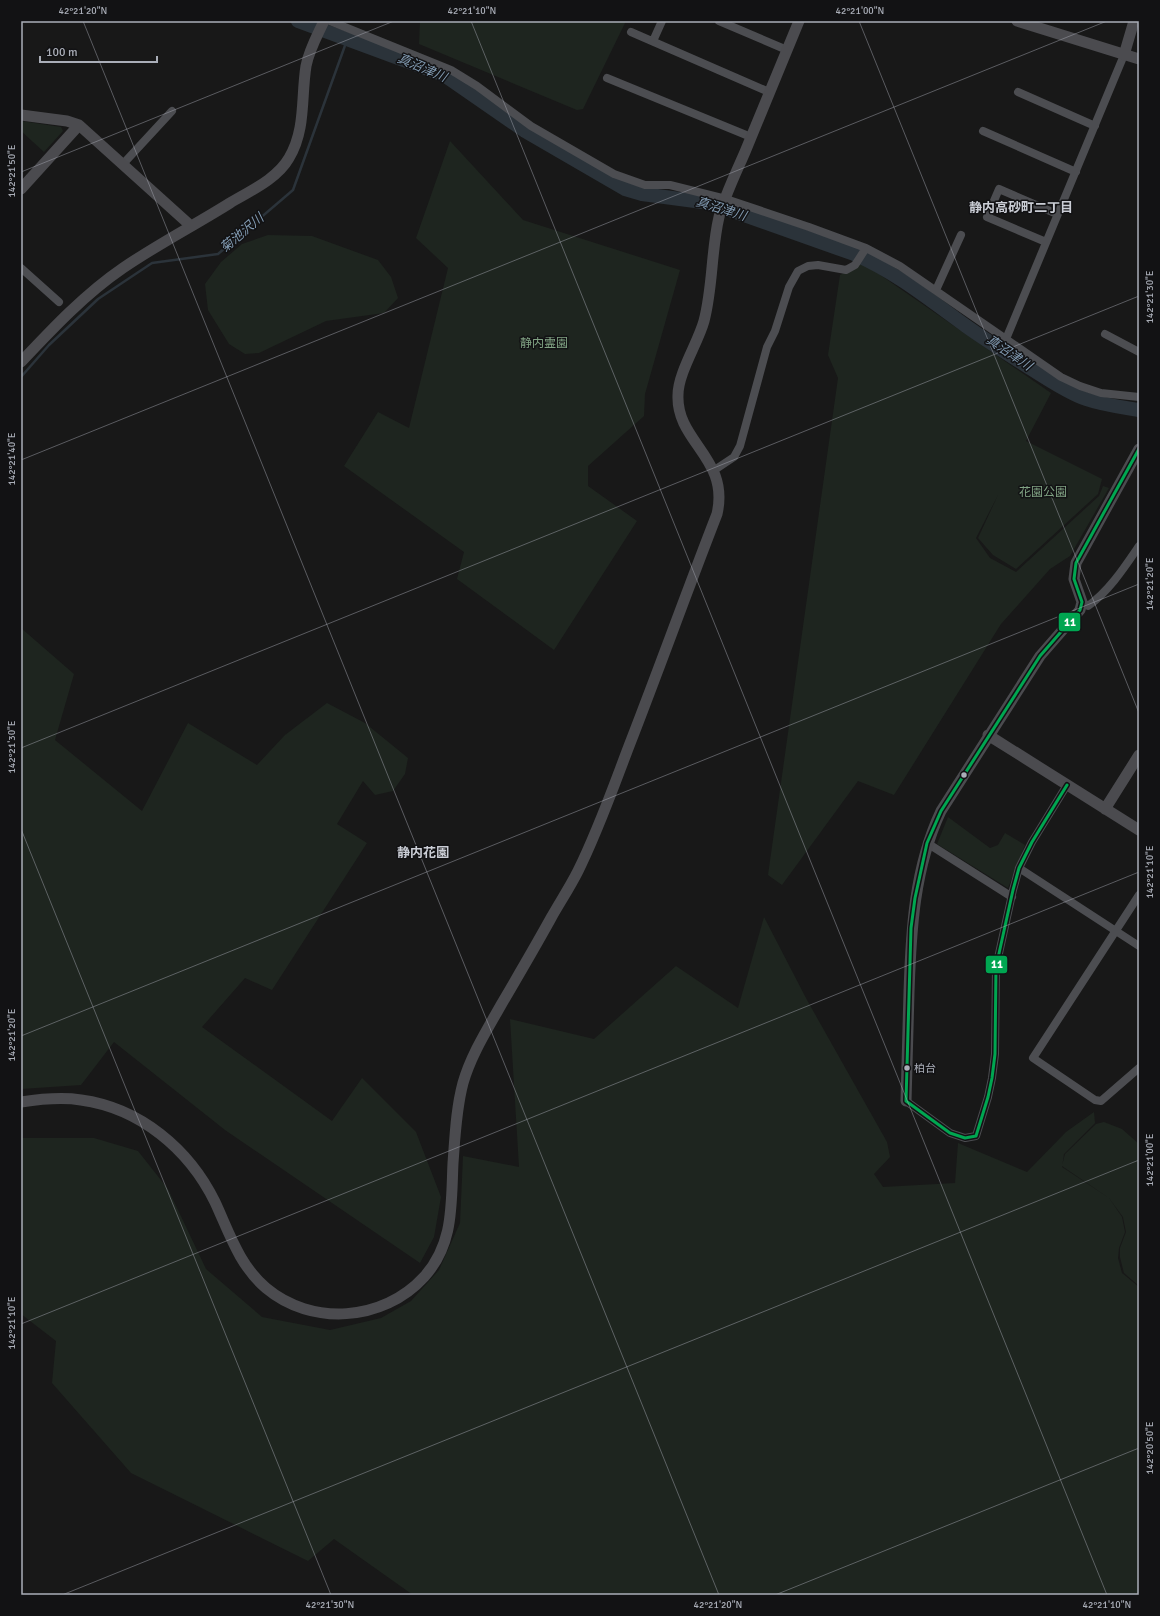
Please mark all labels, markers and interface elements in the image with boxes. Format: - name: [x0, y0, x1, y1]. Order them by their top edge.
- text: 42°21'20"N: [59, 5, 107, 17]
- text: 42°21'10"N: [448, 5, 496, 17]
- text: 42°21'00"N: [836, 5, 884, 17]
- scale bar: [40, 38, 157, 64]
- text: 100 m: [46, 45, 78, 60]
- water label: 真沼津川: [395, 50, 451, 86]
- text: 142°21'50"E: [6, 144, 18, 198]
- water label: 真沼津川: [694, 194, 750, 225]
- district label: 静内高砂町二丁目: [969, 200, 1073, 216]
- water label: 菊池沢川: [217, 209, 269, 256]
- text: 142°21'30"E: [1144, 270, 1156, 324]
- water label: 真沼津川: [983, 332, 1037, 375]
- park label: 静内霊園: [520, 336, 568, 351]
- text: 142°21'40"E: [6, 432, 18, 486]
- park label: 花園公園: [1019, 485, 1067, 500]
- text: 142°21'20"E: [1144, 557, 1156, 611]
- line badge: 11: [1058, 612, 1081, 632]
- text: 11: [1064, 616, 1076, 629]
- text: 142°21'30"E: [6, 720, 18, 774]
- unlabelled marker: [959, 770, 969, 780]
- district label: 静内花園: [397, 845, 449, 861]
- text: 142°21'10"E: [1144, 845, 1156, 899]
- line badge: 11: [985, 955, 1008, 974]
- text: 11: [991, 958, 1003, 971]
- text: 142°21'20"E: [6, 1008, 18, 1062]
- place label: 柏台: [914, 1062, 936, 1075]
- marker: 柏台: [902, 1063, 912, 1073]
- text: 142°21'00"E: [1144, 1133, 1156, 1187]
- text: 142°21'10"E: [6, 1296, 18, 1350]
- text: 142°20'50"E: [1144, 1421, 1156, 1475]
- text: 42°21'30"N: [306, 1599, 354, 1611]
- text: 42°21'20"N: [694, 1599, 742, 1611]
- text: 42°21'10"N: [1083, 1599, 1131, 1611]

